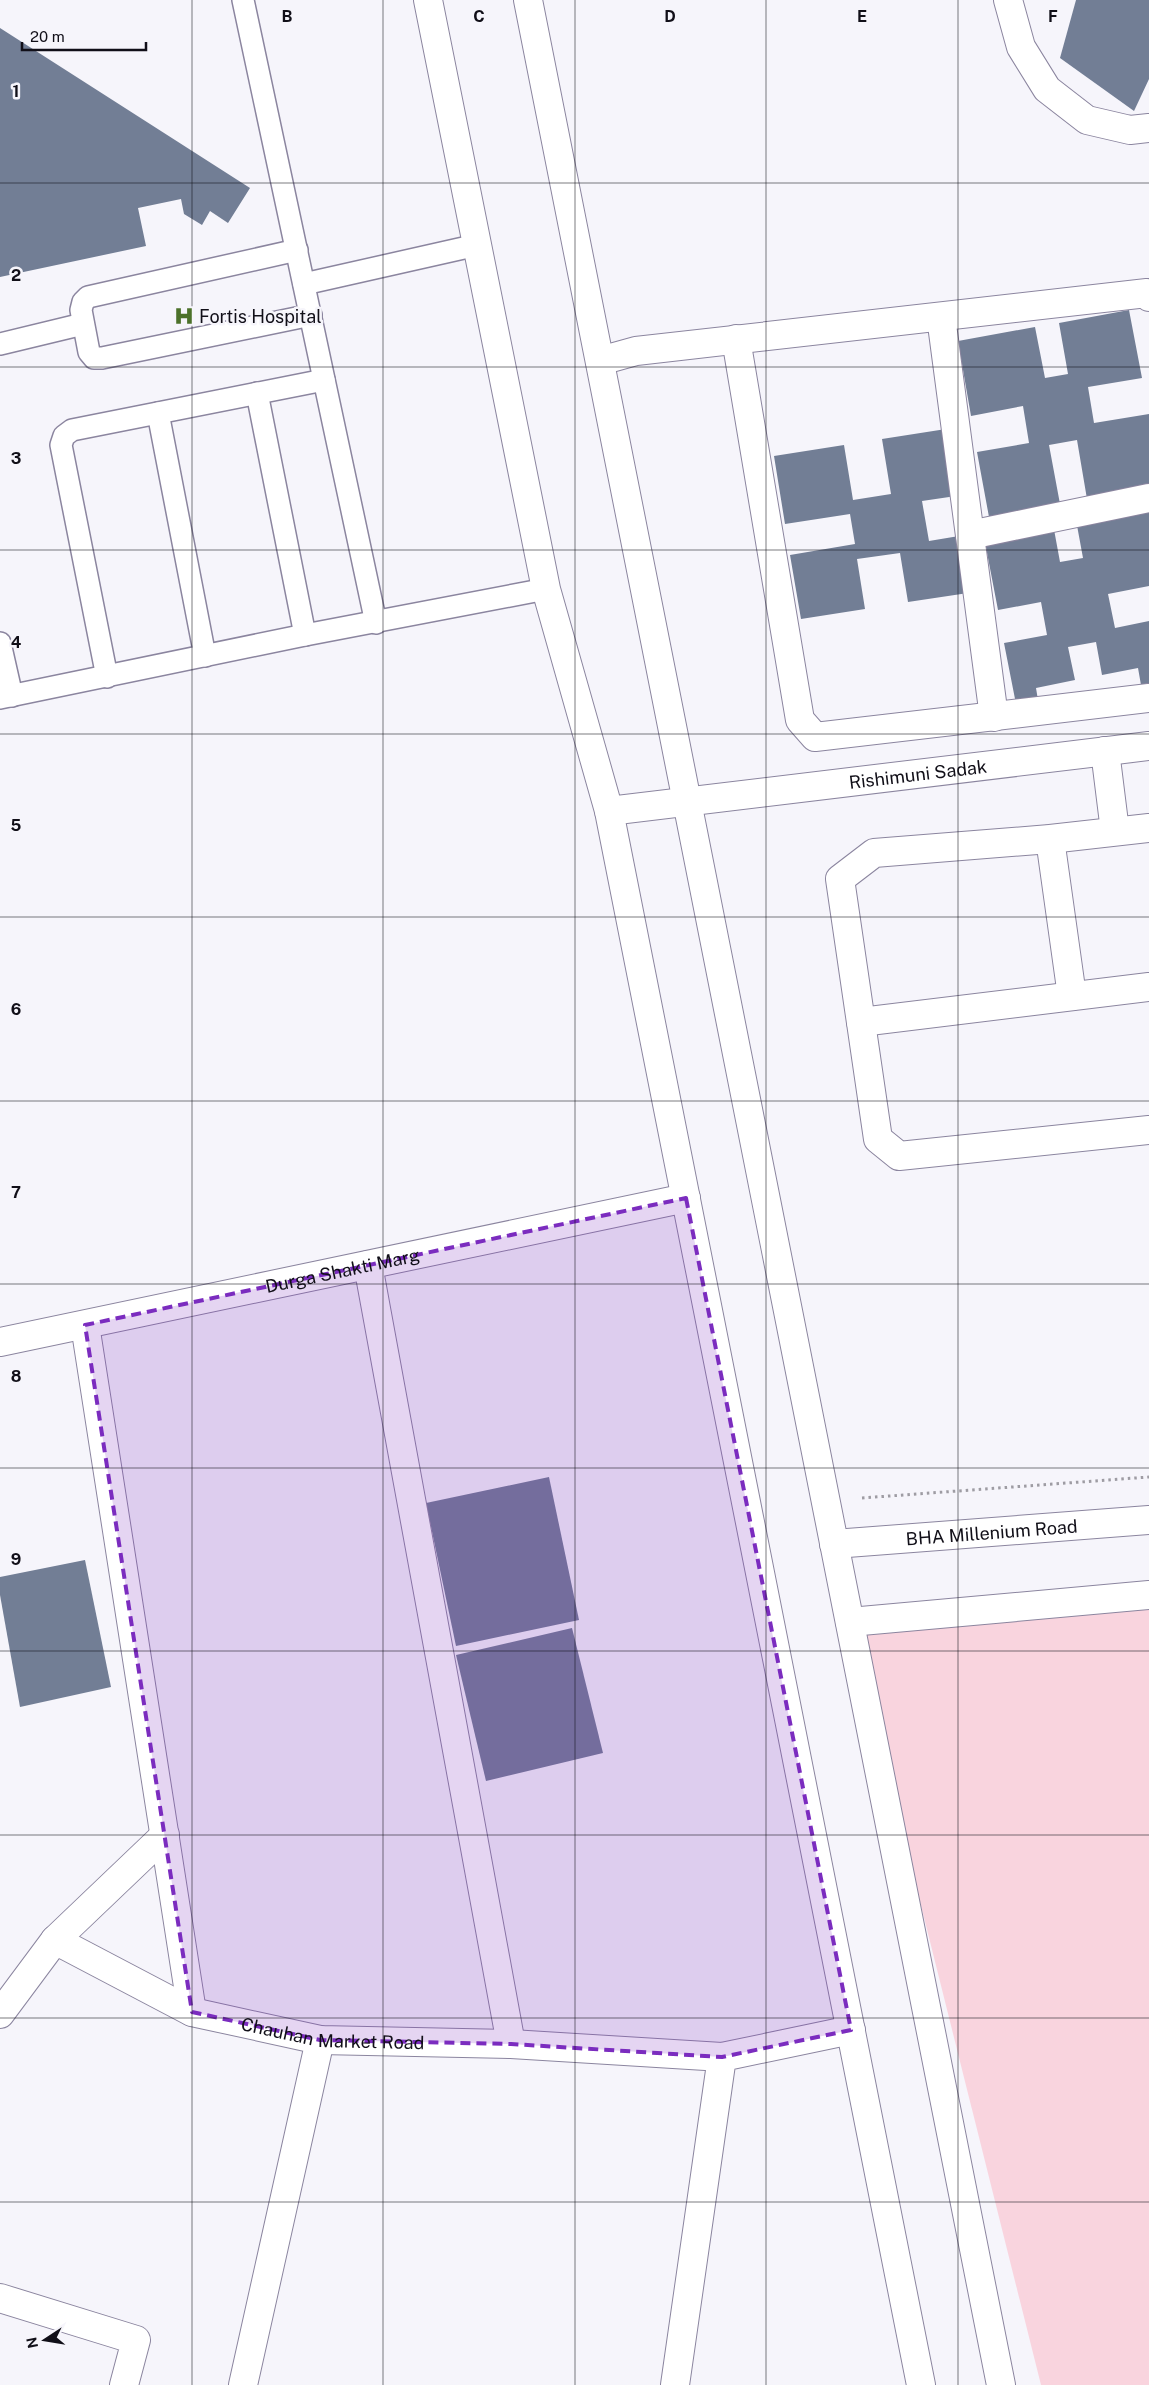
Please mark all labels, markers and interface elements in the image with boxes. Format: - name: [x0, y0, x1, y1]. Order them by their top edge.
- text: B: [282, 7, 293, 26]
- text: C: [473, 7, 485, 26]
- text: D: [664, 7, 676, 26]
- text: E: [857, 7, 867, 26]
- text: F: [1048, 7, 1058, 26]
- scale bar: [22, 20, 146, 52]
- text: 20 m: [30, 28, 65, 45]
- text: 1: [13, 82, 19, 101]
- text: 2: [11, 266, 21, 285]
- hospital icon: Fortis Hospital: [173, 305, 195, 327]
- place label: Fortis Hospital: [199, 306, 322, 327]
- text: 3: [11, 449, 21, 468]
- text: 4: [11, 633, 22, 652]
- street label: Rishimuni Sadak: [848, 755, 988, 793]
- text: 5: [11, 816, 22, 835]
- text: 6: [11, 1000, 21, 1019]
- text: 7: [11, 1183, 21, 1202]
- street label: Durga Shakti Marg: [264, 1244, 422, 1297]
- text: 8: [11, 1367, 22, 1386]
- street label: BHA Millenium Road: [905, 1515, 1078, 1549]
- text: 9: [11, 1550, 21, 1569]
- street label: Chauhan Market Road: [239, 2013, 425, 2053]
- north arrow: [20, 2315, 70, 2365]
- text: N: [23, 2336, 41, 2350]

